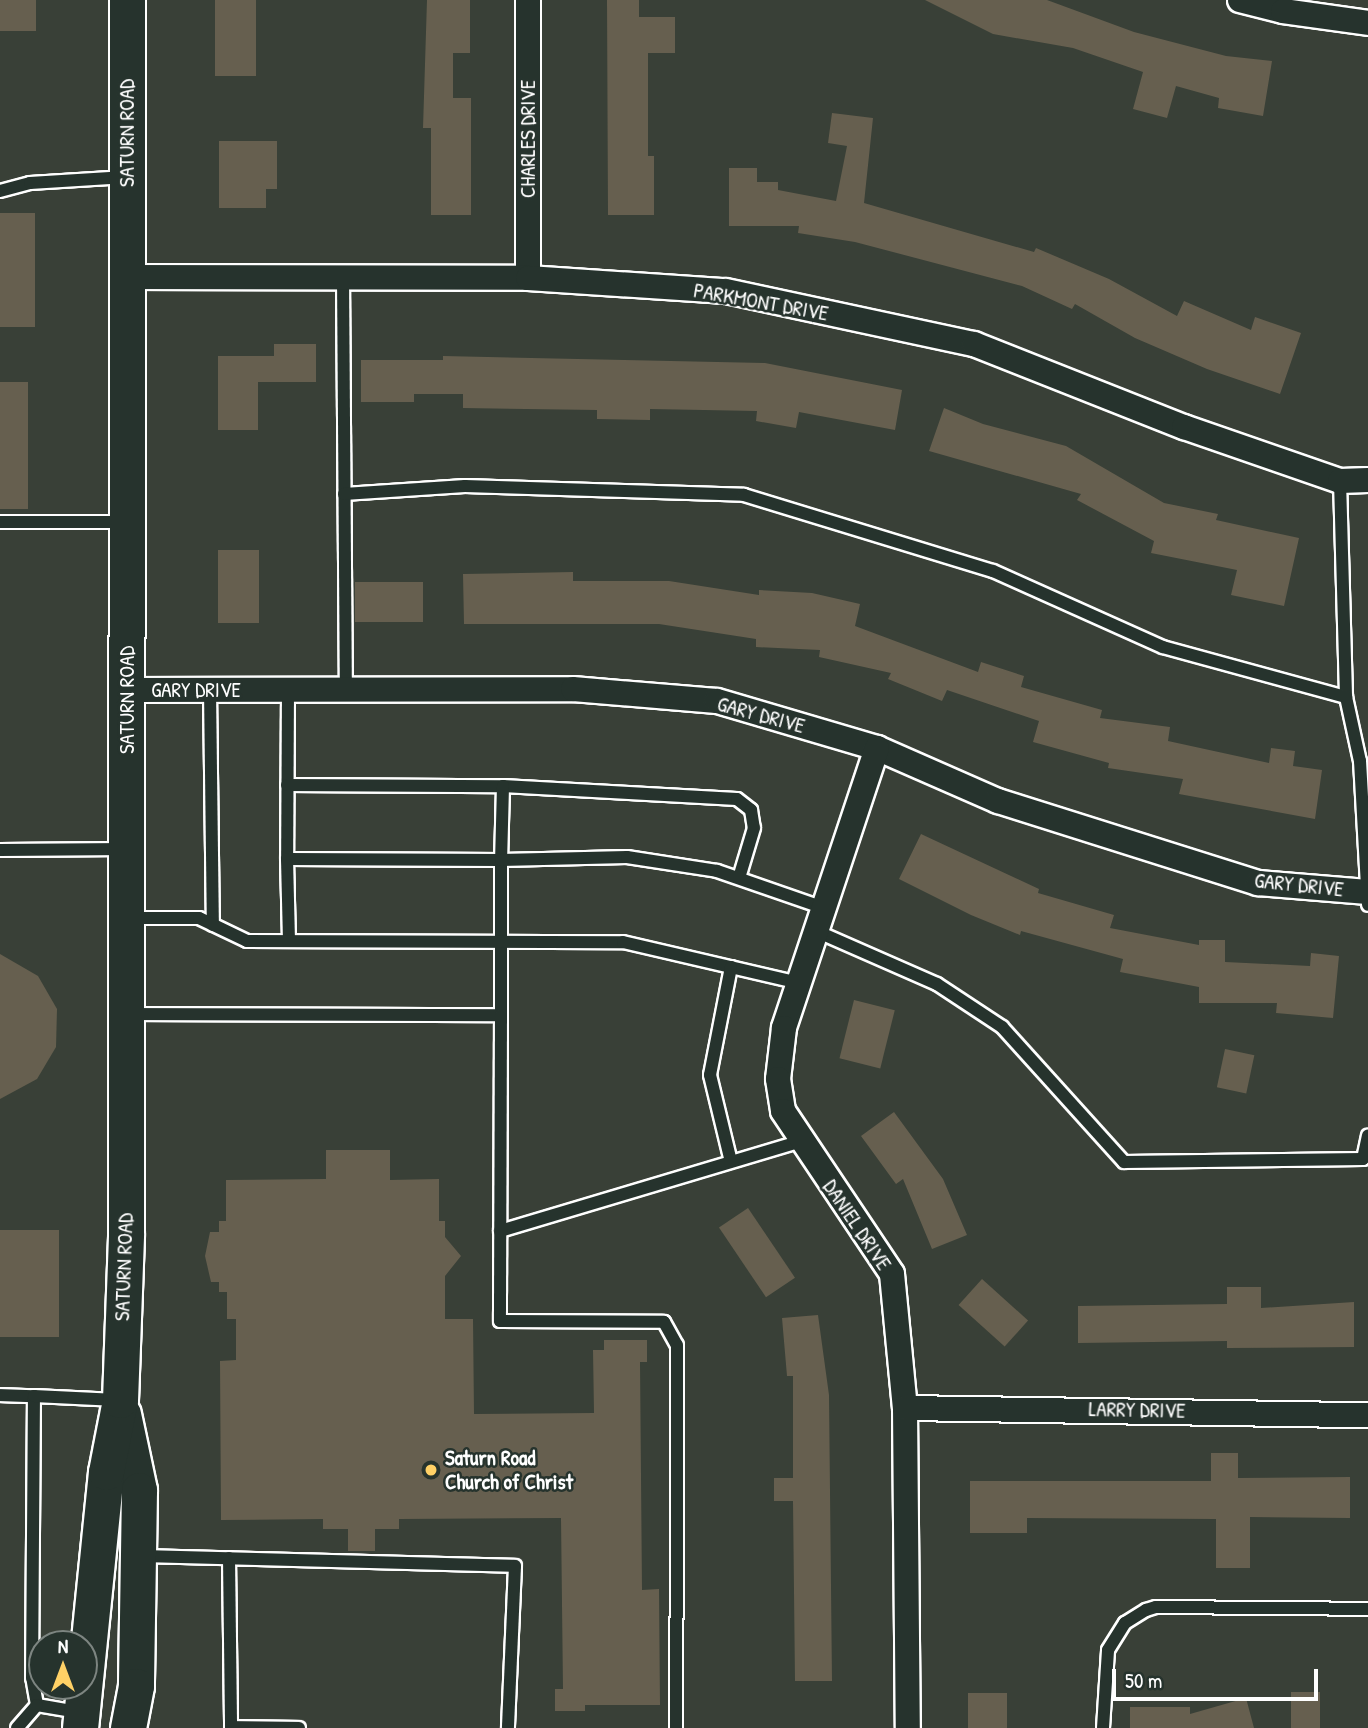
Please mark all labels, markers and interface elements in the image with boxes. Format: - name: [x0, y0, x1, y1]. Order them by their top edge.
- street label: SATURN ROAD: [114, 79, 140, 187]
- street label: CHARLES DRIVE: [515, 80, 541, 198]
- street label: PARKMONT DRIVE: [692, 278, 830, 326]
- street label: SATURN ROAD: [114, 646, 140, 754]
- street label: GARY DRIVE: [151, 677, 241, 703]
- street label: GARY DRIVE: [715, 691, 807, 739]
- street label: GARY DRIVE: [1253, 868, 1345, 902]
- street label: DANIEL DRIVE: [818, 1175, 896, 1275]
- street label: SATURN ROAD: [110, 1212, 138, 1322]
- street label: LARRY DRIVE: [1088, 1397, 1186, 1423]
- place label: Saturn Road Church of Christ: [445, 1445, 573, 1495]
- marker: Saturn Road Church of Christ: [423, 1462, 439, 1478]
- north arrow: [28, 1630, 98, 1700]
- text: N: [58, 1633, 68, 1659]
- scale bar: [1116, 1654, 1322, 1698]
- text: 50 m: [1125, 1666, 1162, 1695]

